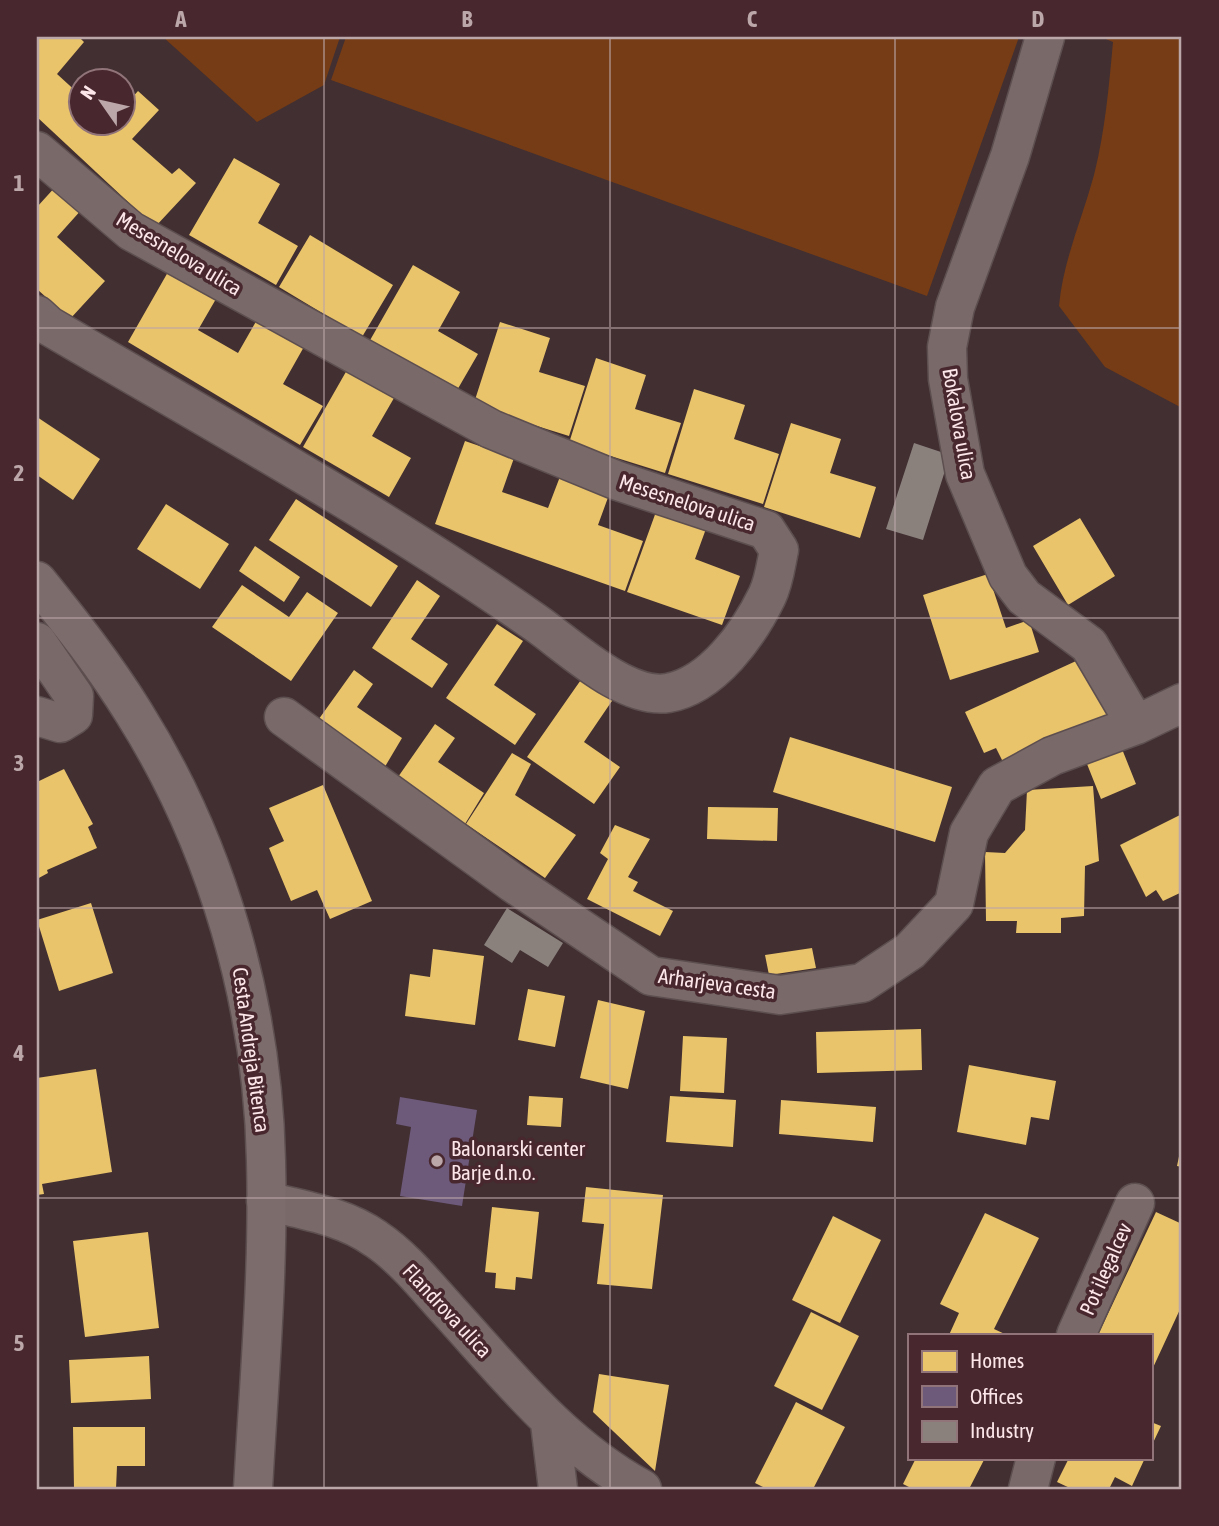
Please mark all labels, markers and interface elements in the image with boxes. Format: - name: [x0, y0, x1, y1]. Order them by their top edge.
- text: A: [174, 6, 187, 32]
- text: B: [462, 6, 473, 32]
- text: C: [747, 6, 758, 32]
- text: D: [1032, 6, 1045, 32]
- north arrow: [66, 66, 136, 136]
- text: N: [76, 82, 100, 103]
- text: 1: [14, 170, 25, 196]
- street label: Mesesnelova ulica: [113, 206, 246, 300]
- street label: Bokalova ulica: [938, 366, 982, 482]
- text: 2: [14, 460, 24, 486]
- street label: Mesesnelova ulica: [616, 469, 758, 535]
- text: 3: [14, 750, 24, 776]
- street label: Arharjeva cesta: [657, 963, 777, 1003]
- street label: Cesta Andreja Bitenca: [229, 966, 275, 1134]
- text: 4: [13, 1040, 25, 1066]
- place label: Balonarski center Barje d.n.o.: [451, 1136, 586, 1184]
- marker: Balonarski center Barje d.n.o.: [429, 1153, 445, 1169]
- street label: Pot ilegalcev: [1074, 1219, 1136, 1318]
- street label: Flandrova ulica: [398, 1259, 497, 1362]
- text: 5: [14, 1330, 25, 1356]
- legend: [908, 1334, 1152, 1460]
- text: Homes: [970, 1348, 1024, 1372]
- text: Offices: [970, 1384, 1023, 1408]
- text: Industry: [970, 1418, 1034, 1442]

